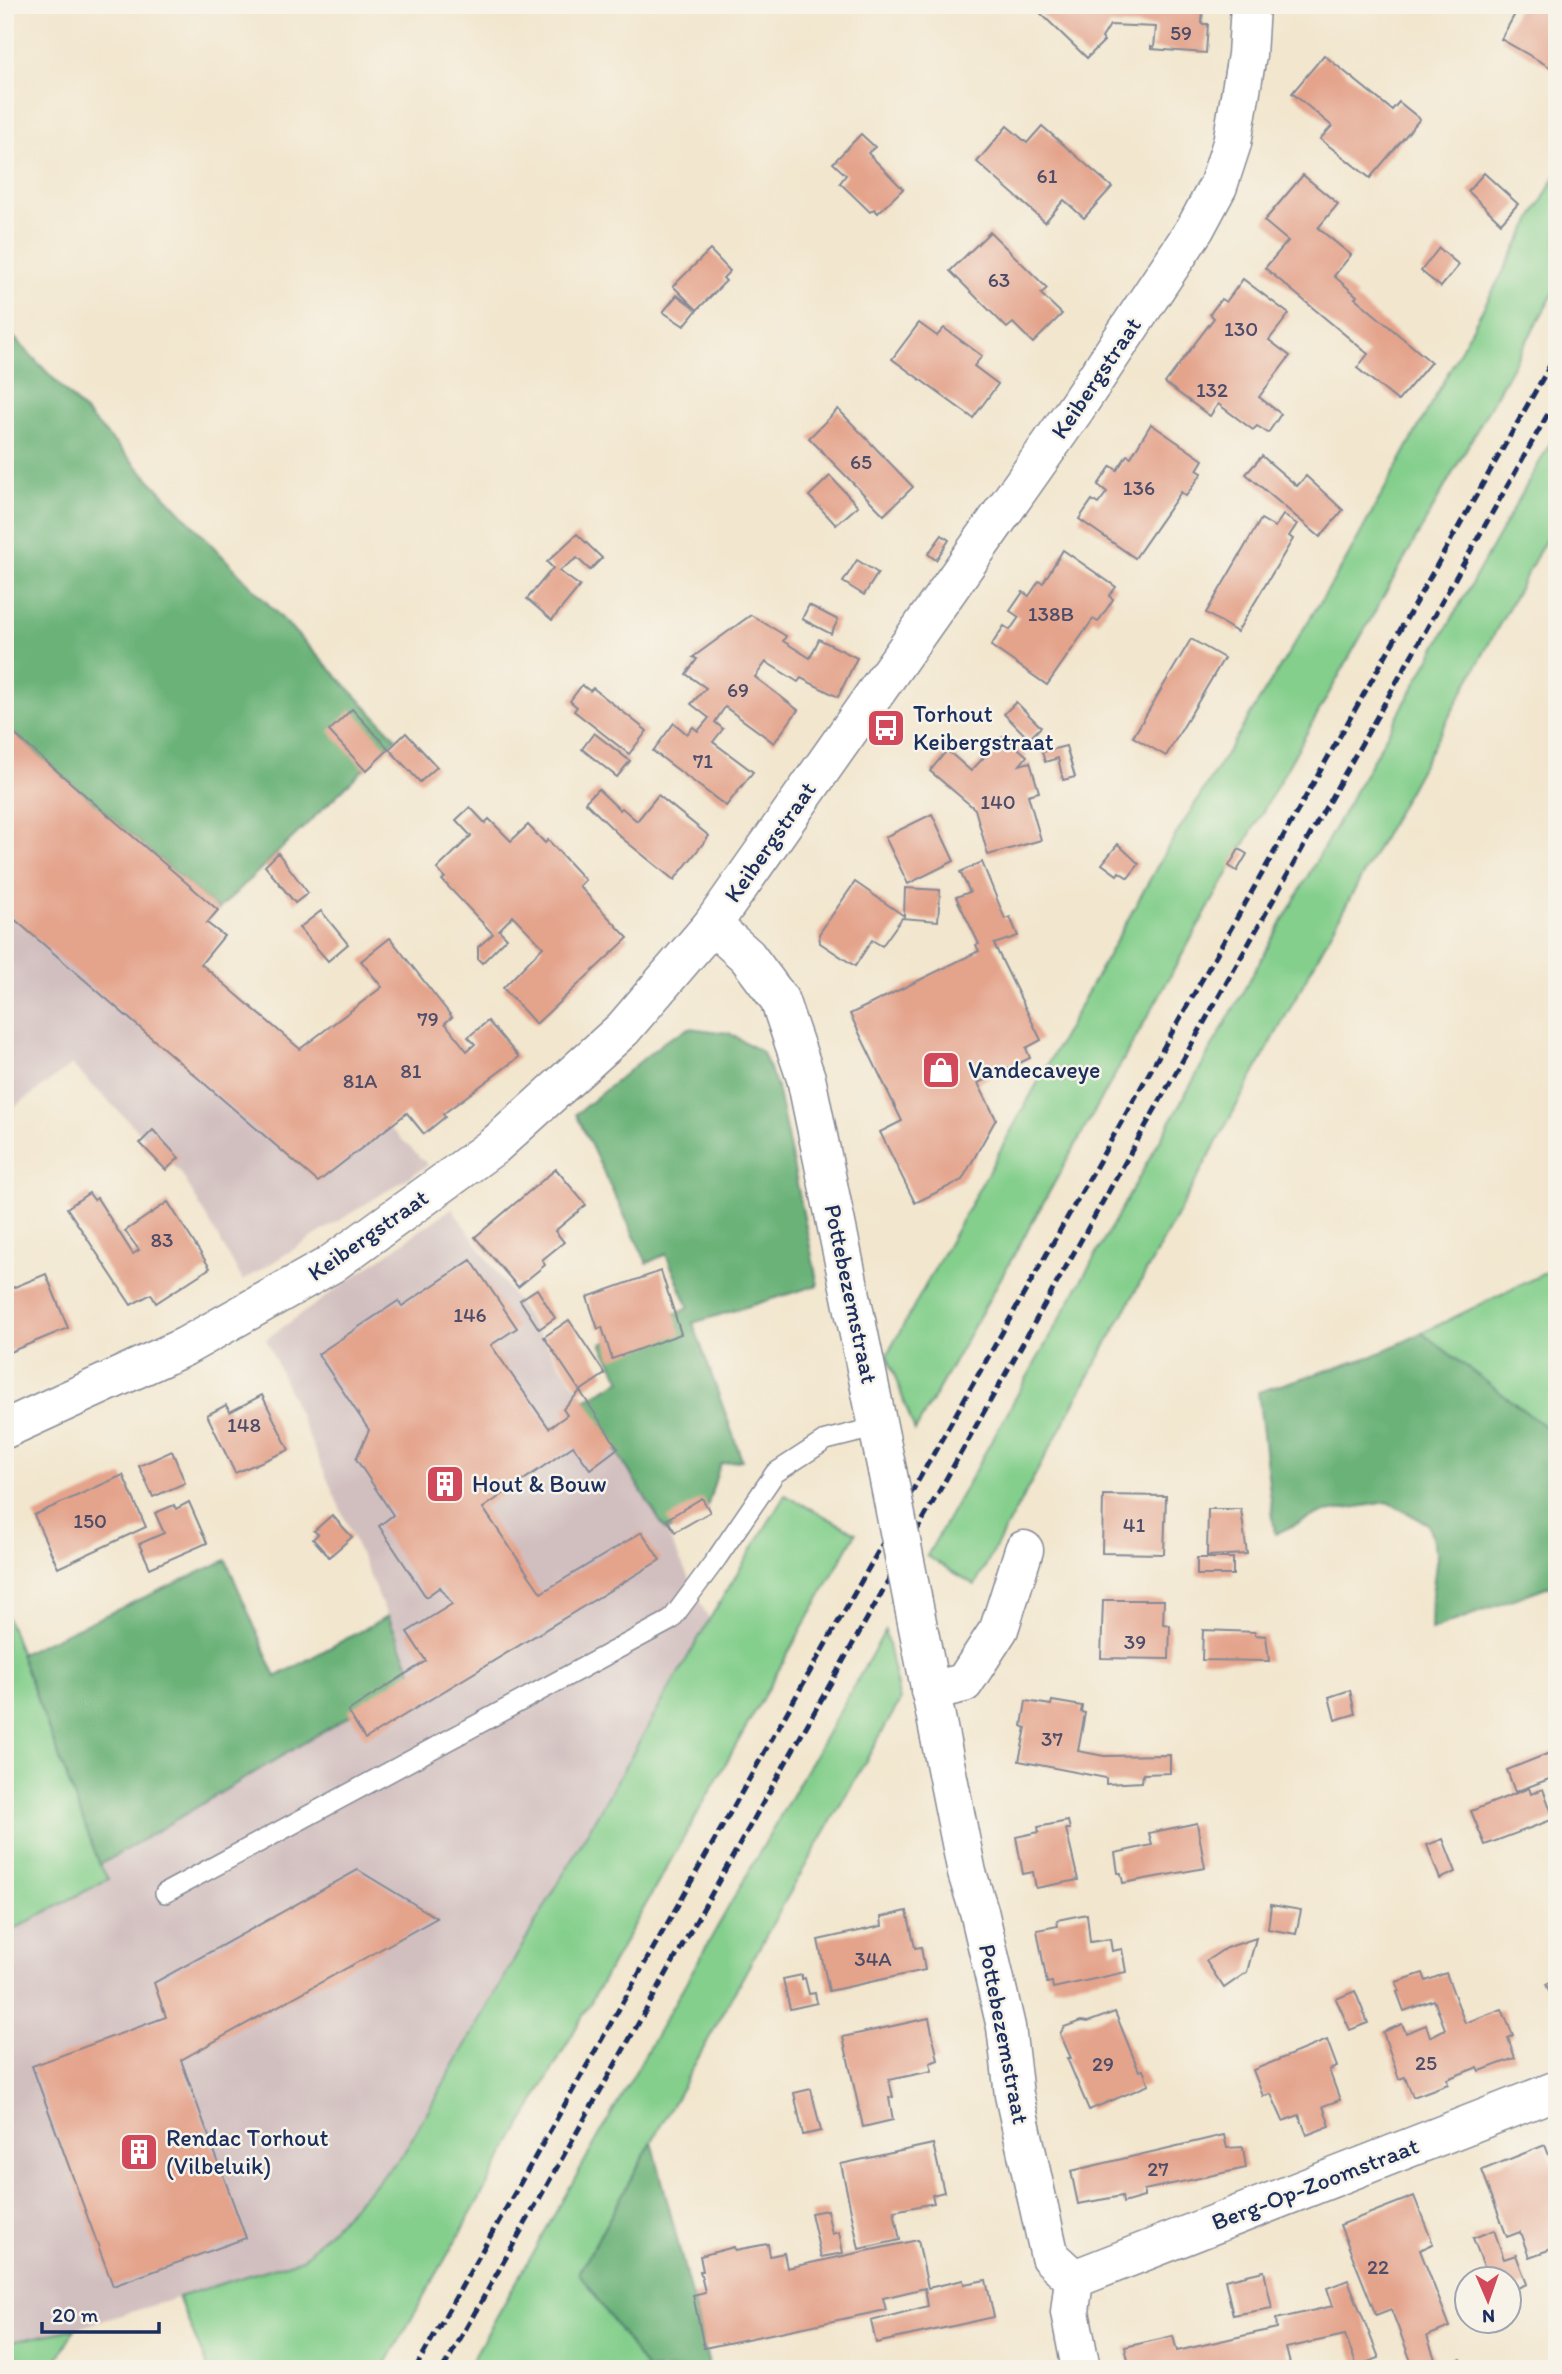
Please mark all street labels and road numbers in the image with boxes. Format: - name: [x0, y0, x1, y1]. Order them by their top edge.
- street label: Keibergstraat: [1044, 311, 1147, 444]
- street label: Keibergstraat: [717, 776, 822, 908]
- street label: Keibergstraat: [302, 1182, 434, 1287]
- street label: Pottebezemstraat: [818, 1201, 885, 1386]
- street label: Pottebezemstraat: [973, 1941, 1036, 2126]
- street label: Berg-Op-Zoomstraat: [1207, 2131, 1422, 2236]

